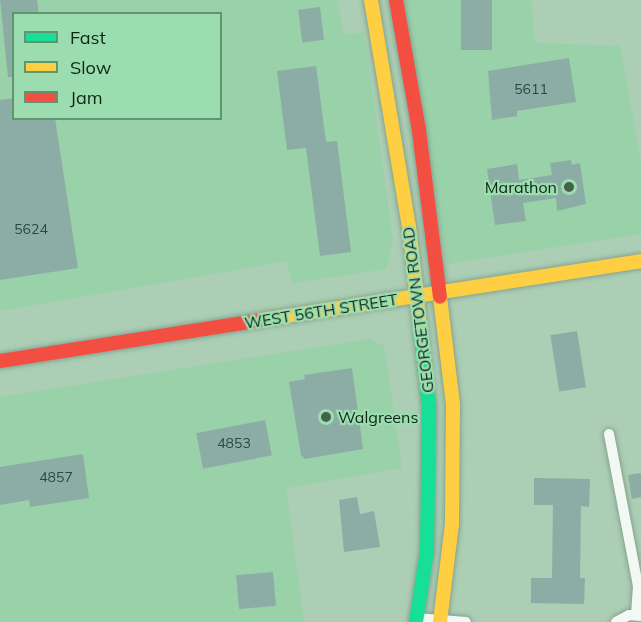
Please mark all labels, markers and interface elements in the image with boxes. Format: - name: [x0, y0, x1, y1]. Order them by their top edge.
- legend: [12, 12, 222, 120]
- text: Fast: [70, 26, 106, 49]
- text: Slow: [70, 56, 111, 79]
- house number: 5611: [514, 81, 548, 97]
- text: Jam: [70, 86, 103, 109]
- place label: Marathon: [485, 177, 557, 197]
- marker: Marathon: [562, 180, 576, 194]
- house number: 5624: [14, 221, 48, 237]
- street label: GEORGETOWN ROAD: [398, 226, 438, 394]
- street label: WEST 56TH STREET: [243, 289, 399, 333]
- place label: Walgreens: [338, 407, 418, 427]
- marker: Walgreens: [319, 410, 333, 424]
- house number: 4853: [217, 435, 251, 451]
- house number: 4857: [39, 469, 73, 485]

